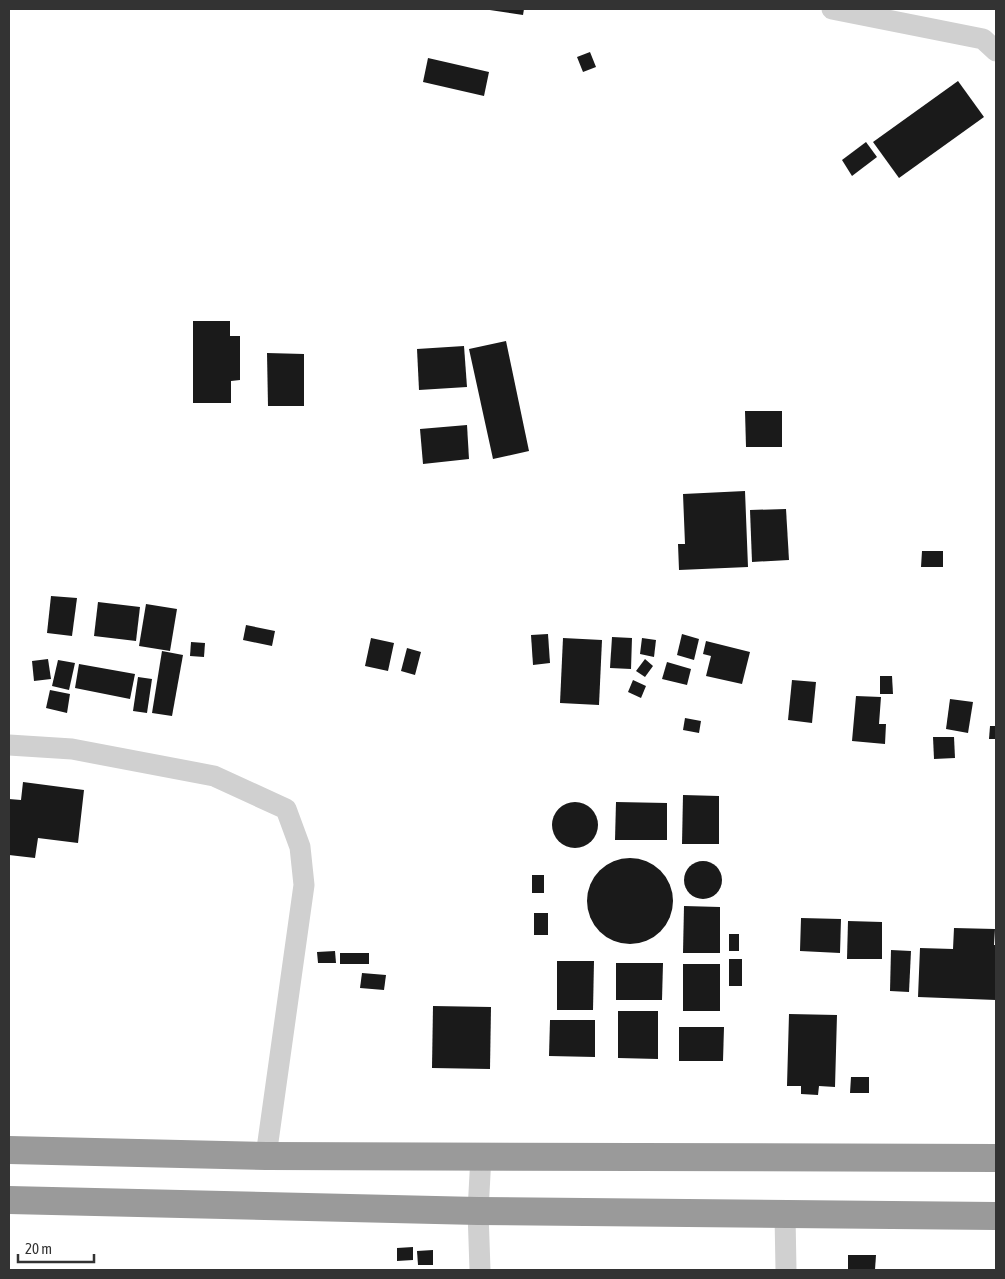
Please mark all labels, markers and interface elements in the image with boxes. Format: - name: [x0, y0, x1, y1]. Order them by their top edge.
- scale bar: [18, 1232, 94, 1264]
- text: 20 m: [25, 1240, 52, 1257]

